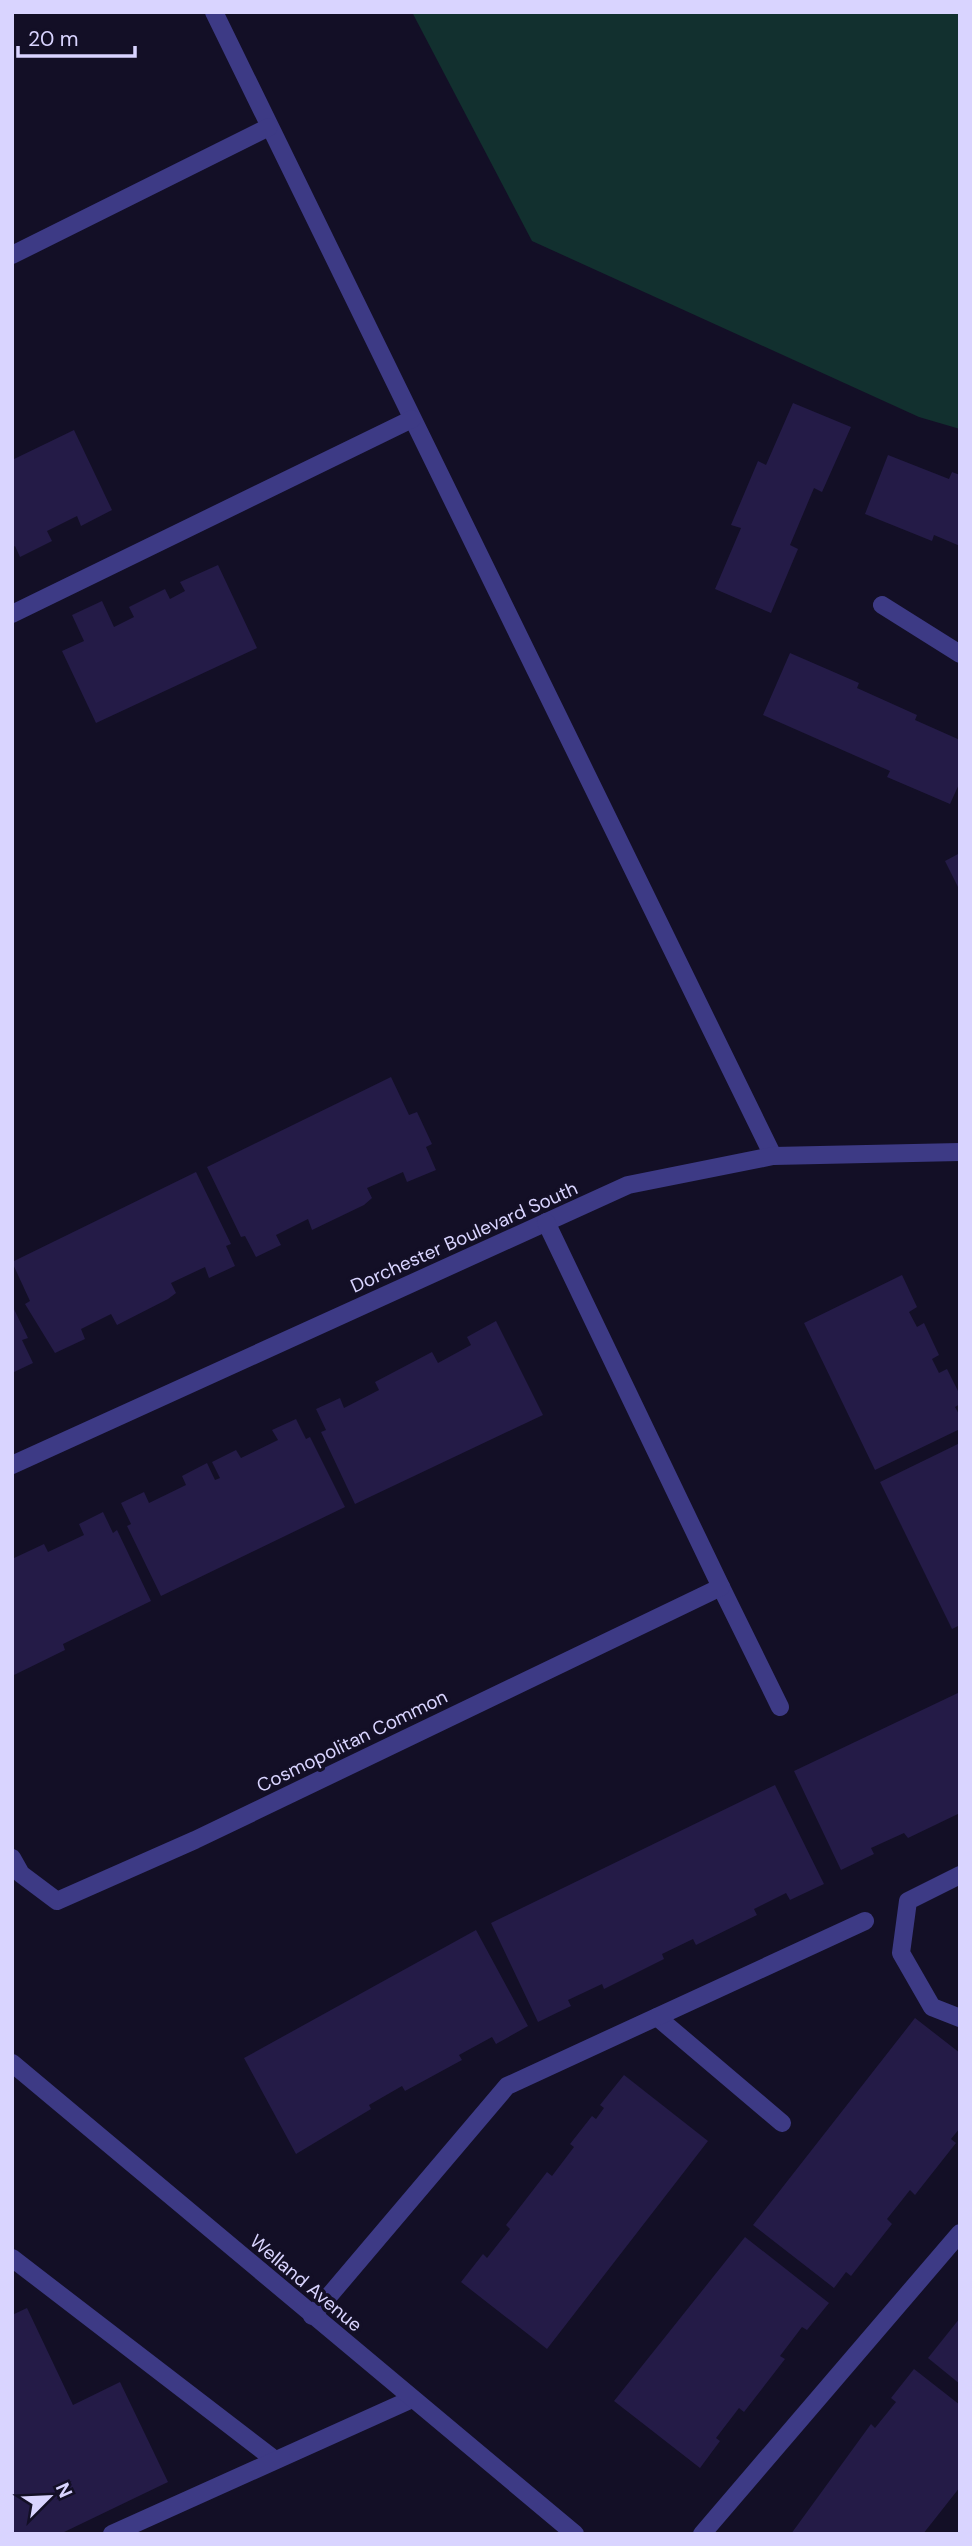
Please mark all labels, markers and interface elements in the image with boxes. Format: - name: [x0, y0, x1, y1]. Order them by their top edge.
- scale bar: [18, 14, 135, 58]
- text: 20 m: [28, 25, 79, 53]
- street label: Dorchester Boulevard South: [347, 1176, 581, 1298]
- street label: Cosmopolitan Common: [252, 1684, 452, 1798]
- street label: Welland Avenue: [245, 2229, 367, 2337]
- north arrow: [14, 2462, 84, 2532]
- text: N: [50, 2479, 78, 2502]

